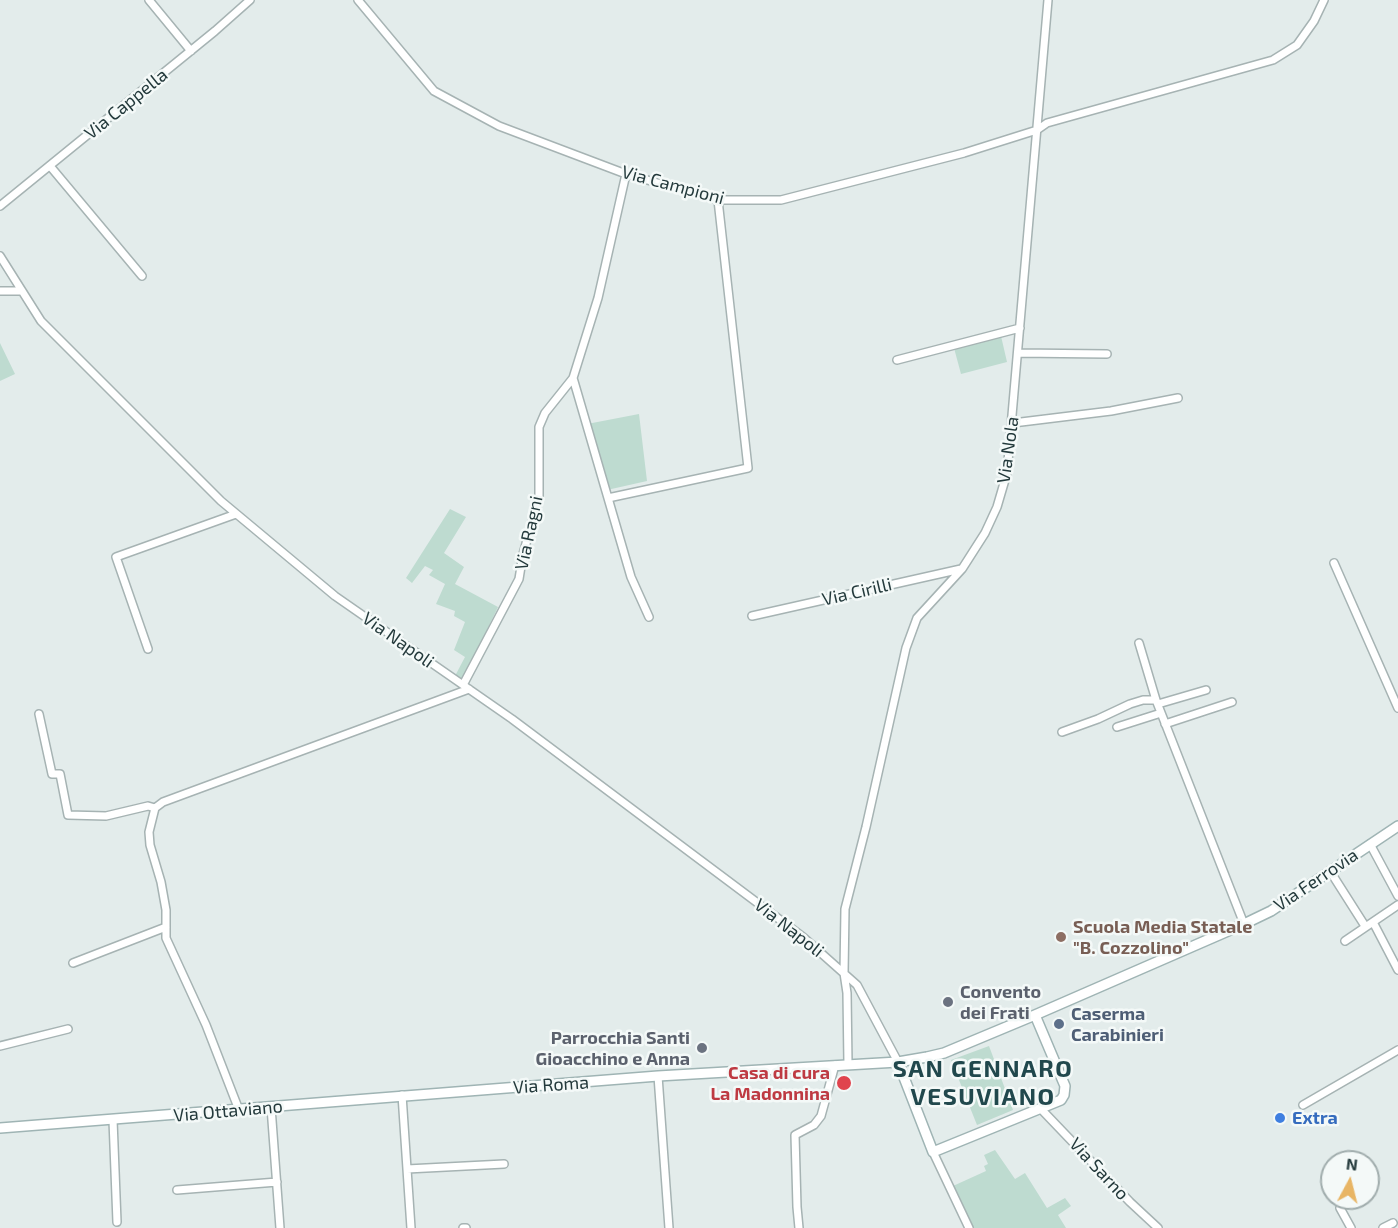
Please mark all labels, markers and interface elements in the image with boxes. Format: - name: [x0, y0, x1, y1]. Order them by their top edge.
- street label: Via Cappella: [80, 64, 172, 144]
- street label: Via Campioni: [619, 161, 727, 209]
- street label: Via Nola: [993, 415, 1023, 485]
- street label: Via Ragni: [511, 494, 547, 572]
- street label: Via Cirilli: [820, 574, 894, 610]
- street label: Via Napoli: [358, 608, 438, 672]
- street label: Via Ferrovia: [1270, 844, 1362, 916]
- street label: Via Napoli: [750, 894, 828, 962]
- place label: Scuola Media Statale "B. Cozzolino": [1073, 916, 1252, 958]
- marker: Scuola Media Statale "B. Cozzolino": [1054, 930, 1068, 944]
- place label: Convento dei Frati: [960, 981, 1041, 1024]
- marker: Convento dei Frati: [941, 995, 955, 1009]
- place label: Caserma Carabinieri: [1071, 1003, 1164, 1046]
- marker: Caserma Carabinieri: [1052, 1017, 1066, 1031]
- place label: Parrocchia Santi Gioacchino e Anna: [535, 1027, 690, 1070]
- marker: Parrocchia Santi Gioacchino e Anna: [695, 1041, 709, 1055]
- district label: SAN GENNARO VESUVIANO: [893, 1055, 1073, 1111]
- place label: Casa di cura La Madonnina: [710, 1062, 830, 1104]
- street label: Via Roma: [512, 1072, 590, 1098]
- marker: Casa di cura La Madonnina: [835, 1074, 853, 1092]
- street label: Via Ottaviano: [173, 1095, 283, 1127]
- place label: Extra: [1292, 1107, 1338, 1129]
- marker: Extra: [1273, 1111, 1287, 1125]
- street label: Via Sarno: [1065, 1133, 1133, 1205]
- north arrow: [1320, 1150, 1380, 1210]
- text: N: [1345, 1153, 1359, 1174]

